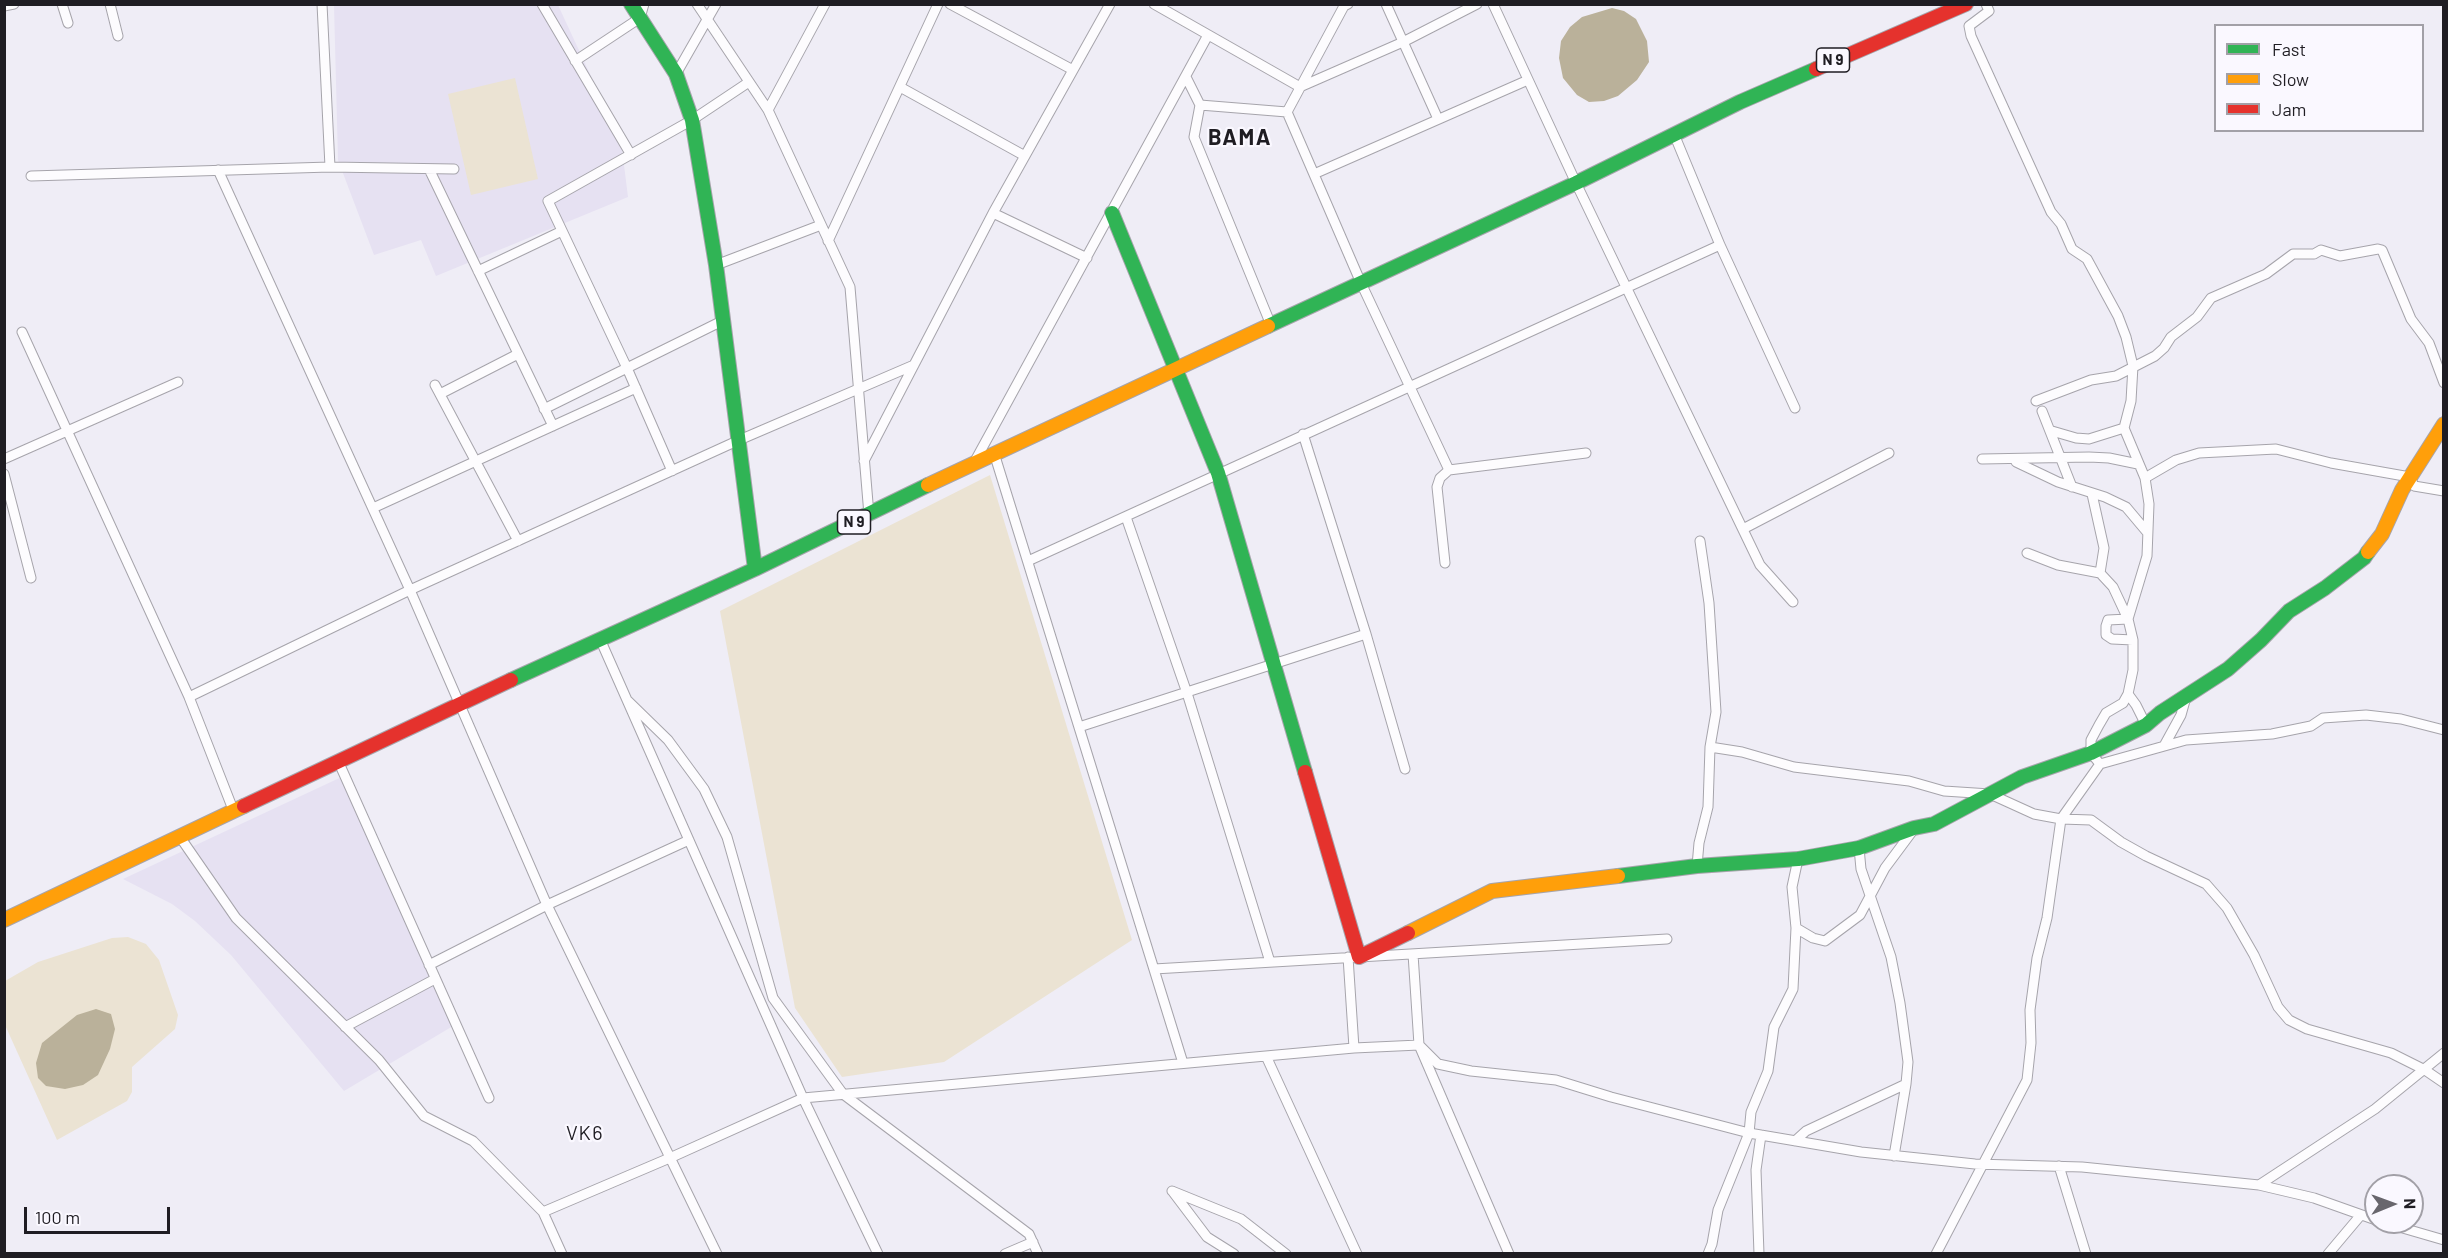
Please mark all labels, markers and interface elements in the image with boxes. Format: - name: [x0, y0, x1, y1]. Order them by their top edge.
- legend: [2214, 24, 2424, 132]
- text: Fast: [2272, 38, 2306, 60]
- road number: N 9: [1816, 48, 1850, 72]
- text: Slow: [2272, 68, 2309, 90]
- text: Jam: [2272, 98, 2306, 120]
- district label: BAMA: [1208, 125, 1272, 151]
- road number: N 9: [838, 510, 870, 534]
- district label: VK6: [566, 1121, 604, 1145]
- north arrow: [2364, 1174, 2424, 1234]
- scale bar: [27, 1195, 172, 1233]
- text: N: [2401, 1198, 2420, 1209]
- text: 100 m: [35, 1206, 80, 1228]

